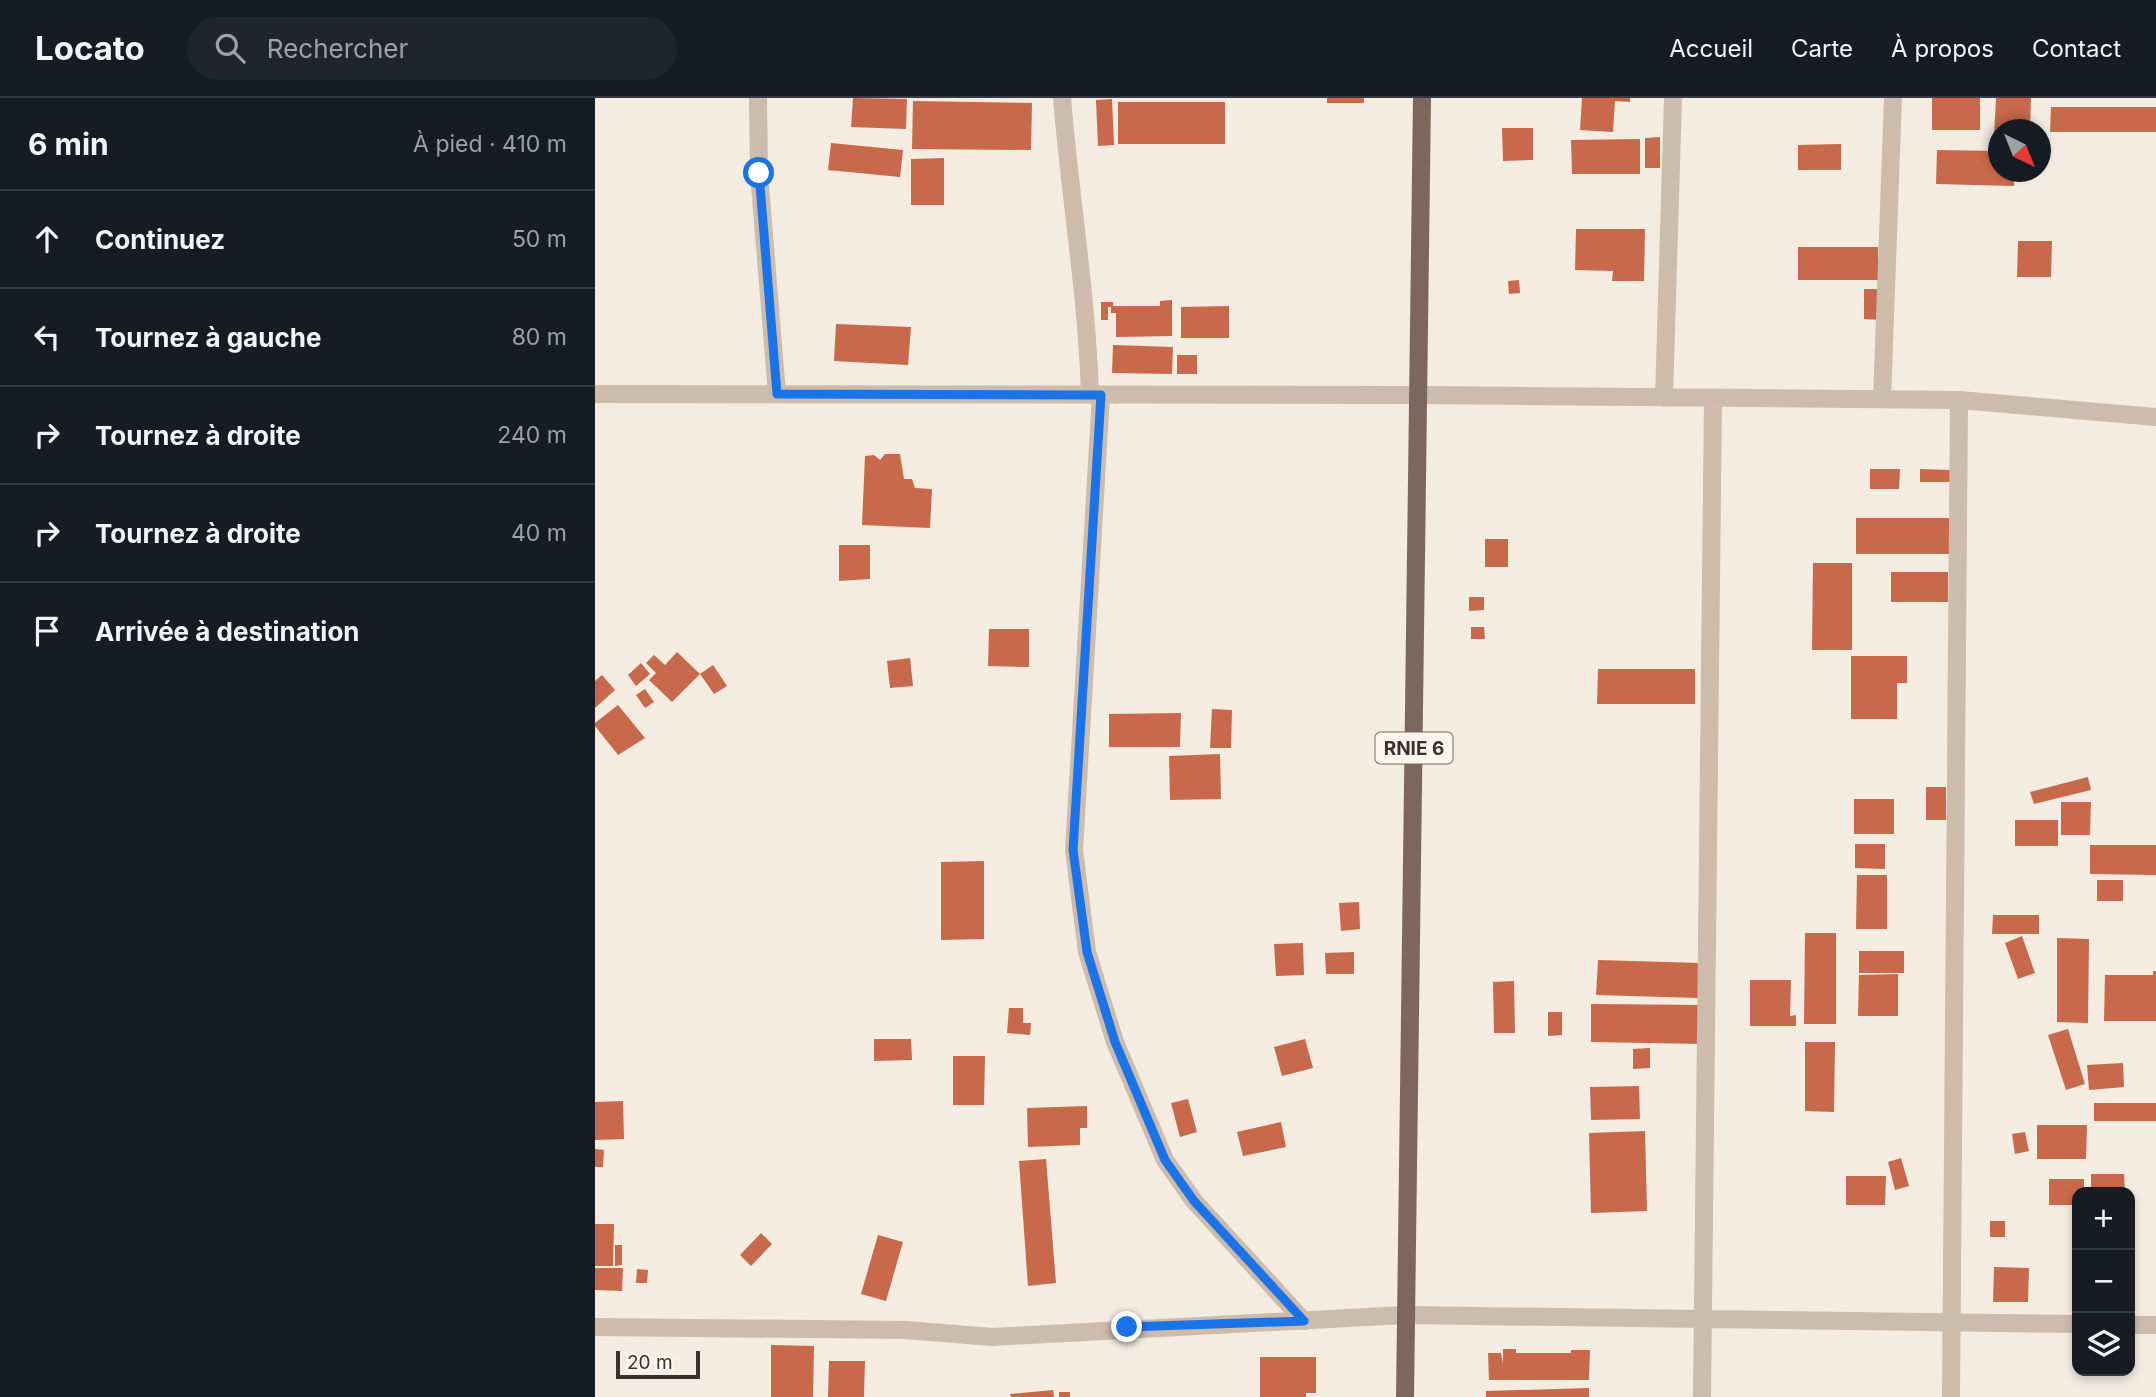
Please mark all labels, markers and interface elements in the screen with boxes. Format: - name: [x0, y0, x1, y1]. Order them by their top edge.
- search box: [187, 17, 677, 80]
- text: Locato: [35, 28, 145, 68]
- icon: search: [211, 29, 249, 67]
- text: Rechercher: [267, 33, 408, 64]
- text: Accueil: [1669, 34, 1753, 63]
- text: Carte: [1791, 34, 1853, 63]
- text: À propos: [1891, 34, 1994, 63]
- text: Contact: [2032, 34, 2121, 63]
- north arrow: [1988, 119, 2051, 182]
- text: 6 min: [28, 126, 109, 162]
- text: À pied · 410 m: [413, 130, 567, 158]
- route start: [743, 157, 774, 188]
- icon: ahead: [28, 220, 66, 258]
- text: Continuez: [95, 224, 225, 255]
- text: 50 m: [512, 225, 567, 253]
- icon: left: [28, 318, 66, 356]
- text: Tournez à gauche: [95, 322, 321, 353]
- text: 80 m: [512, 323, 567, 351]
- icon: right: [28, 416, 66, 454]
- text: Tournez à droite: [95, 420, 301, 451]
- text: 240 m: [497, 421, 567, 449]
- icon: right: [28, 514, 66, 552]
- text: Tournez à droite: [95, 518, 301, 549]
- text: 40 m: [511, 519, 567, 547]
- icon: arrive: [28, 612, 66, 650]
- text: Arrivée à destination: [95, 616, 360, 647]
- road number: RNIE 6: [1375, 733, 1453, 764]
- map controls: [2072, 1187, 2135, 1376]
- button: +: [2072, 1187, 2135, 1250]
- button: −: [2072, 1250, 2135, 1313]
- route end: [1111, 1311, 1142, 1342]
- button: layers: [2072, 1313, 2135, 1376]
- scale bar: [616, 1348, 700, 1380]
- text: 20 m: [627, 1351, 673, 1374]

